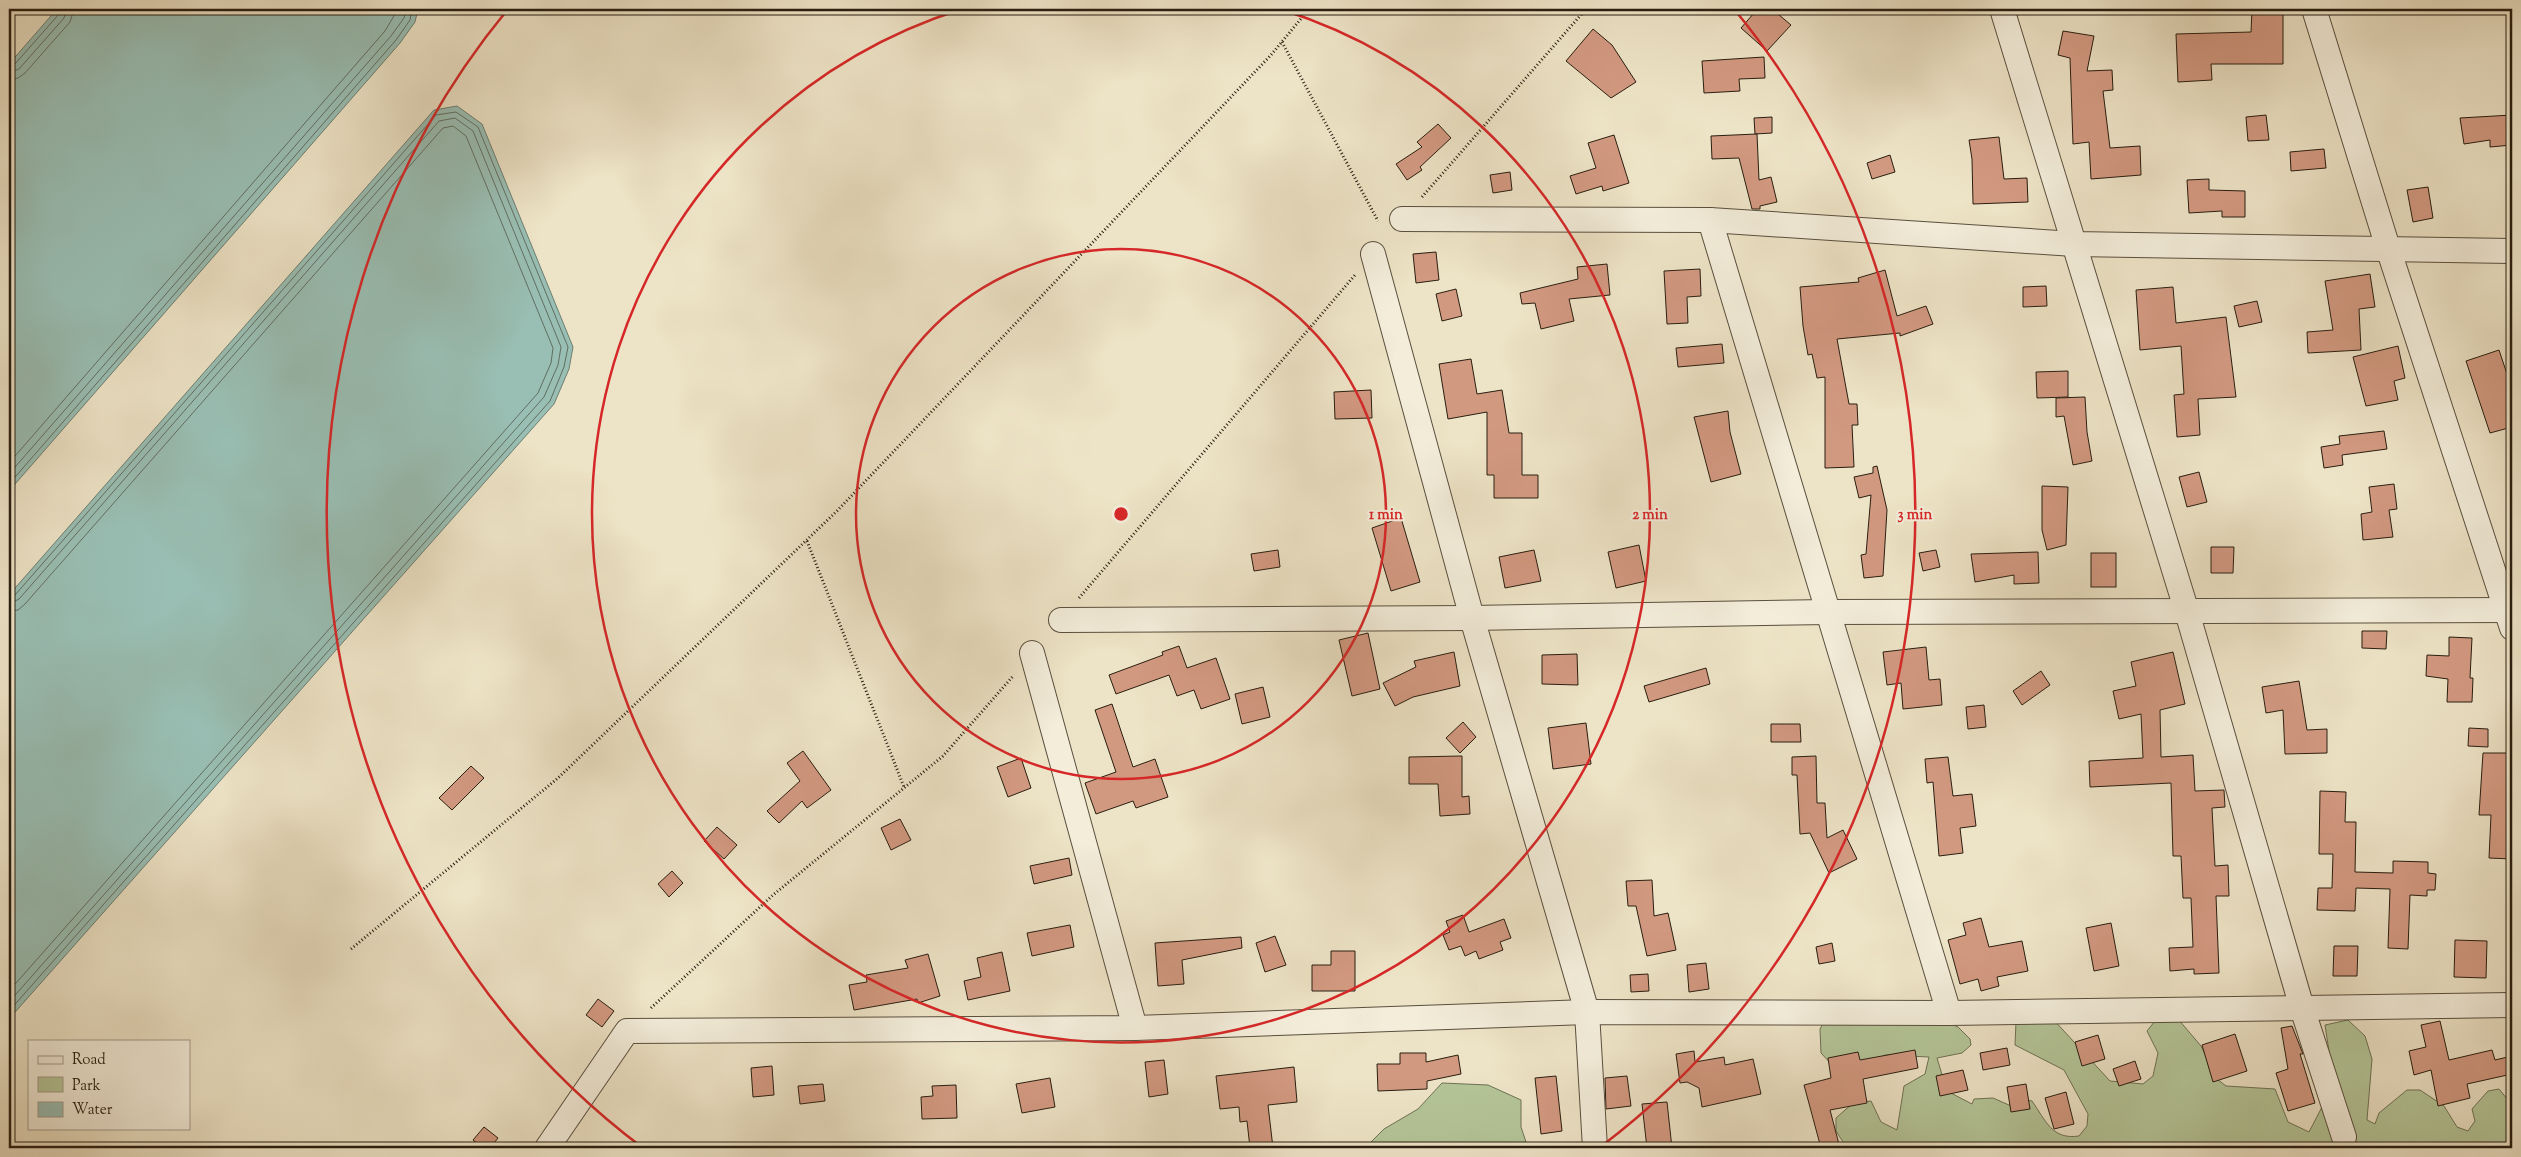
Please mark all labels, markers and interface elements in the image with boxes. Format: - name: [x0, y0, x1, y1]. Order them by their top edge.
- centre of rings: [1112, 505, 1130, 523]
- text: 1 min: [1369, 505, 1403, 526]
- text: 2 min: [1632, 505, 1668, 526]
- text: 3 min: [1898, 505, 1933, 526]
- legend: [28, 1040, 190, 1130]
- text: Road: [72, 1050, 106, 1071]
- text: Park: [72, 1076, 101, 1097]
- text: Water: [72, 1100, 113, 1121]

